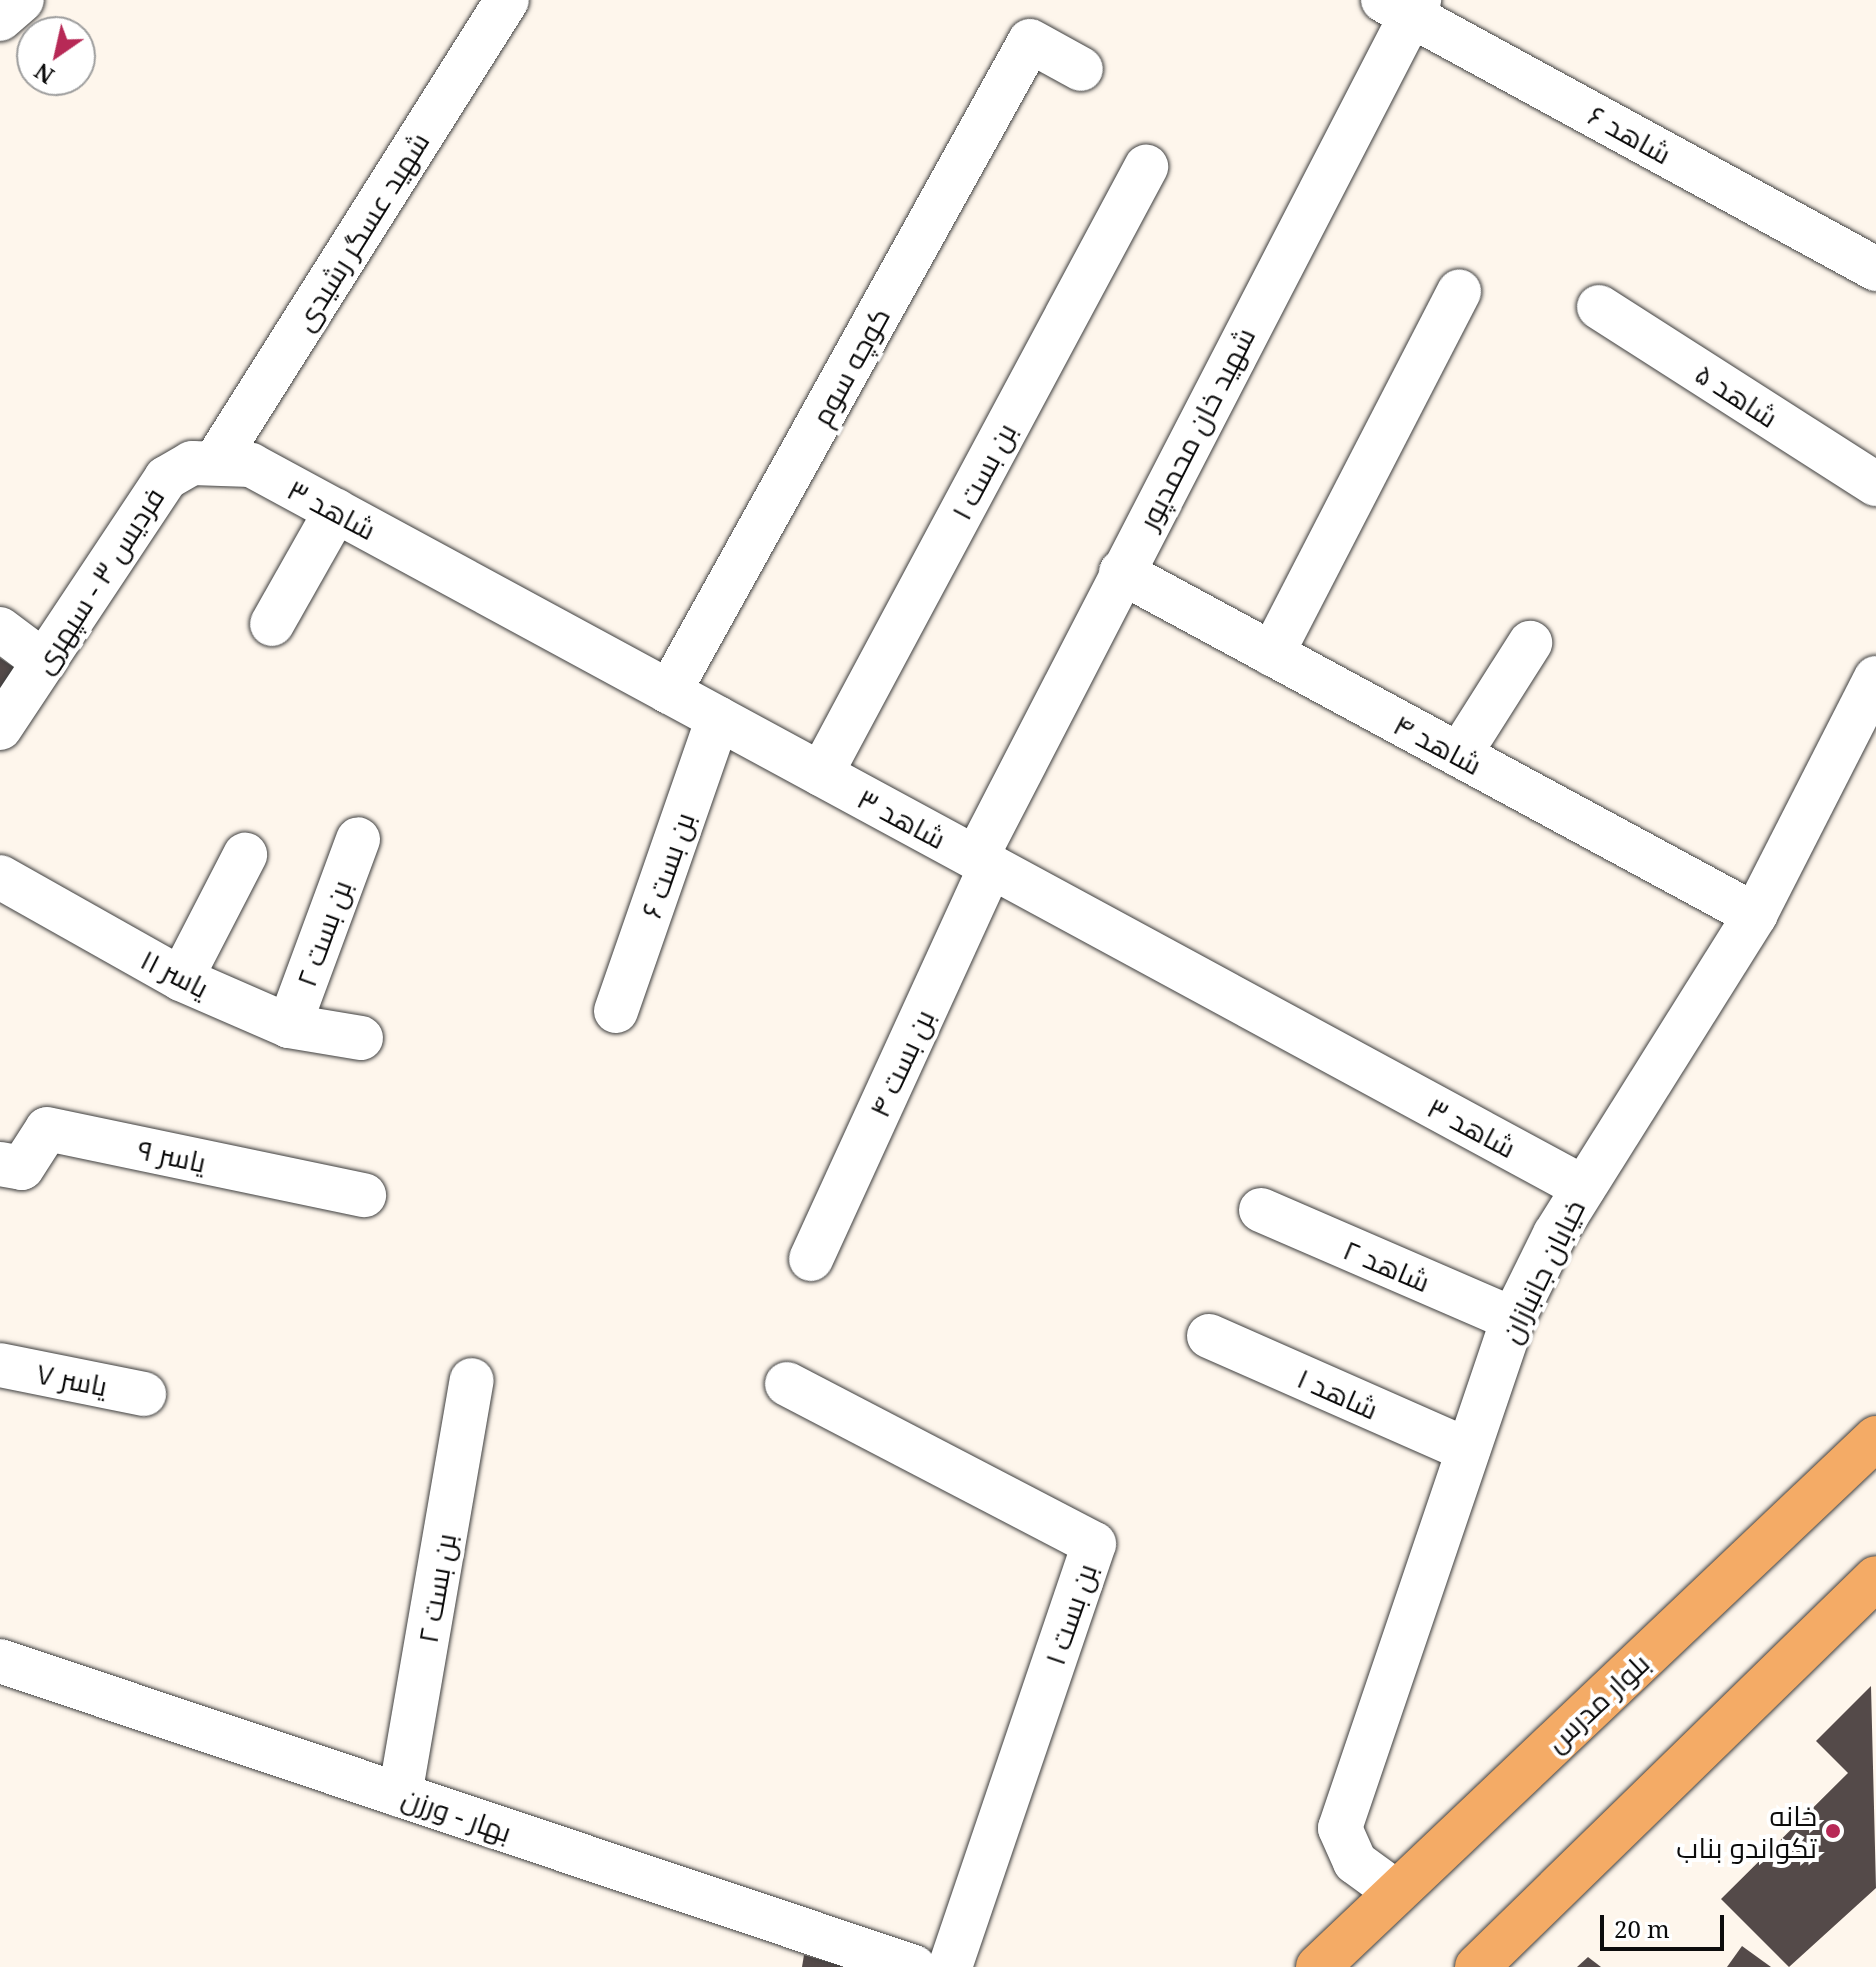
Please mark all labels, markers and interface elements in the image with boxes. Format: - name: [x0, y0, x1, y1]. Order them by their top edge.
- north arrow: [16, 16, 96, 96]
- text: N: [28, 57, 59, 92]
- street label: شاهد ۶: [1583, 98, 1677, 170]
- street label: شهید عسگر رشیدی: [287, 126, 435, 336]
- street label: کوچه سوم: [804, 301, 896, 431]
- street label: شهید خان محمدپور: [1131, 322, 1261, 534]
- street label: شاهد ۵: [1690, 356, 1784, 434]
- street label: بن بست ۱: [944, 417, 1022, 525]
- street label: شاهد ۳: [282, 472, 382, 546]
- street label: فردیس ۳ - سپهری: [26, 481, 170, 679]
- street label: شاهد ۴: [1388, 707, 1488, 781]
- street label: شاهد ۳: [852, 781, 952, 855]
- street label: بن بست ۶: [633, 808, 701, 922]
- street label: بن بست ۲: [288, 875, 358, 991]
- street label: یاسر ۱۱: [136, 942, 214, 1004]
- street label: بن بست ۴: [862, 1004, 940, 1122]
- street label: شاهد ۳: [1422, 1090, 1522, 1164]
- street label: یاسر ۹: [135, 1131, 209, 1179]
- street label: خیابان جانبازان: [1493, 1194, 1591, 1348]
- street label: شاهد ۲: [1339, 1232, 1435, 1298]
- street label: یاسر ۷: [34, 1356, 110, 1402]
- street label: شاهد ۱: [1293, 1360, 1383, 1426]
- street label: بن بست ۲: [410, 1531, 462, 1645]
- street label: بن بست ۱: [1037, 1559, 1103, 1669]
- street label: بلوار مدرس: [1538, 1646, 1656, 1758]
- street label: بهار - ورزن: [398, 1780, 516, 1848]
- place label: خانه تکواندو بناب: [1676, 1798, 1817, 1864]
- marker: خانه تکواندو بناب: [1824, 1822, 1842, 1840]
- scale bar: [1604, 1899, 1728, 1949]
- text: 20 m: [1614, 1912, 1670, 1945]

